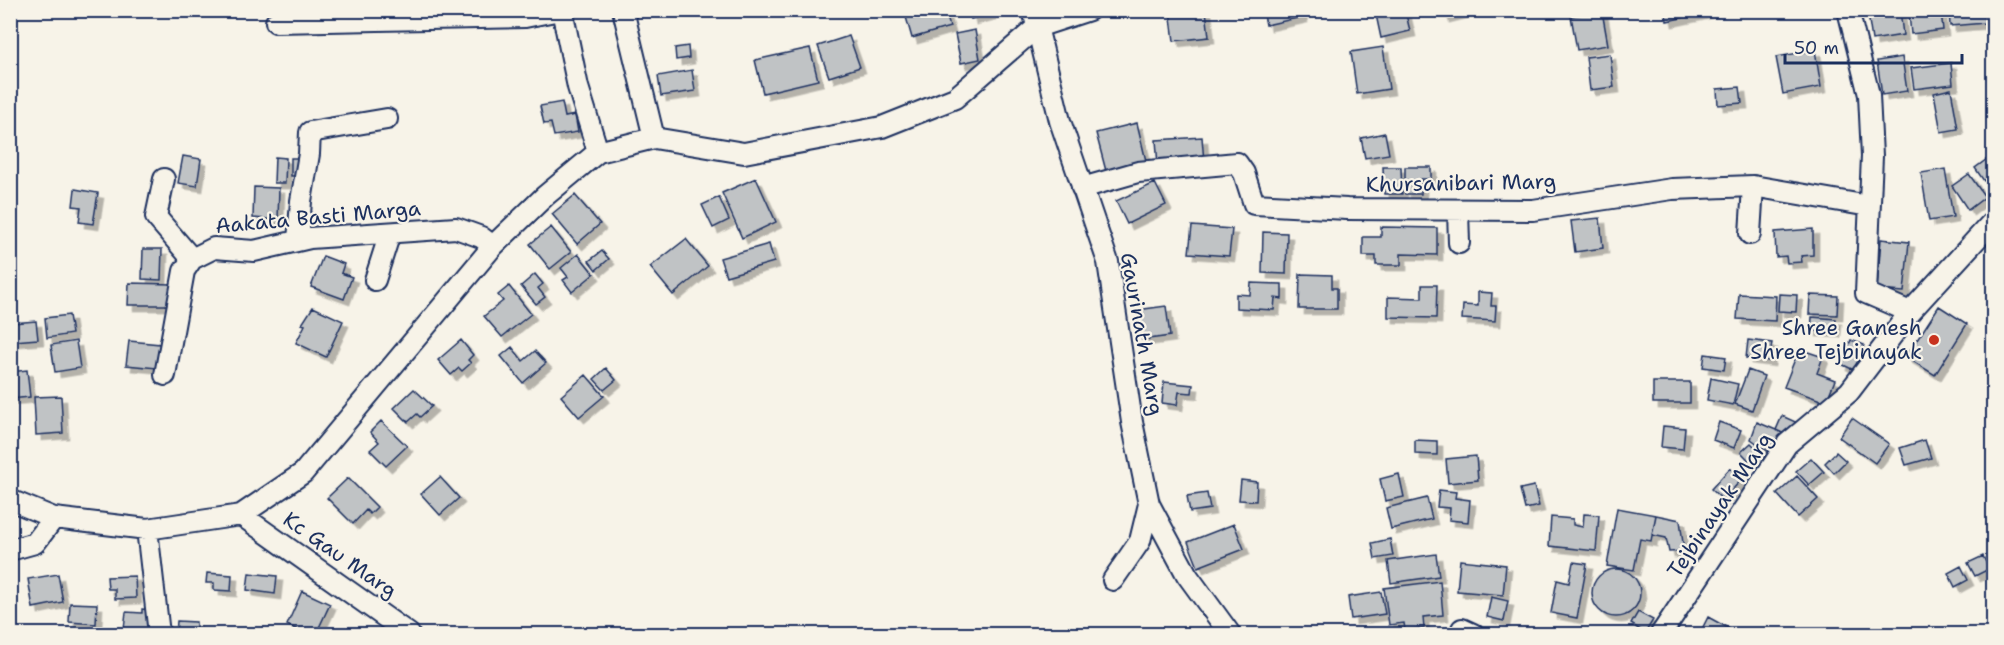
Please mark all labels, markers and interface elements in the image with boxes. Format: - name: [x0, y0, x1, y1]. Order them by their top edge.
- scale bar: [1785, 27, 1962, 65]
- text: 50 m: [1794, 36, 1839, 60]
- street label: Khursanibari Marg: [1365, 167, 1557, 199]
- street label: Aakata Basti Marga: [214, 194, 422, 240]
- street label: Gaurinath Marg: [1114, 250, 1170, 418]
- place label: Shree Ganesh Shree Tejbinayak: [1750, 314, 1922, 366]
- marker: Shree Ganesh Shree Tejbinayak: [1927, 333, 1941, 347]
- street label: Tejbinayak Marg: [1661, 427, 1779, 583]
- street label: Kc Gau Marg: [277, 505, 403, 605]

